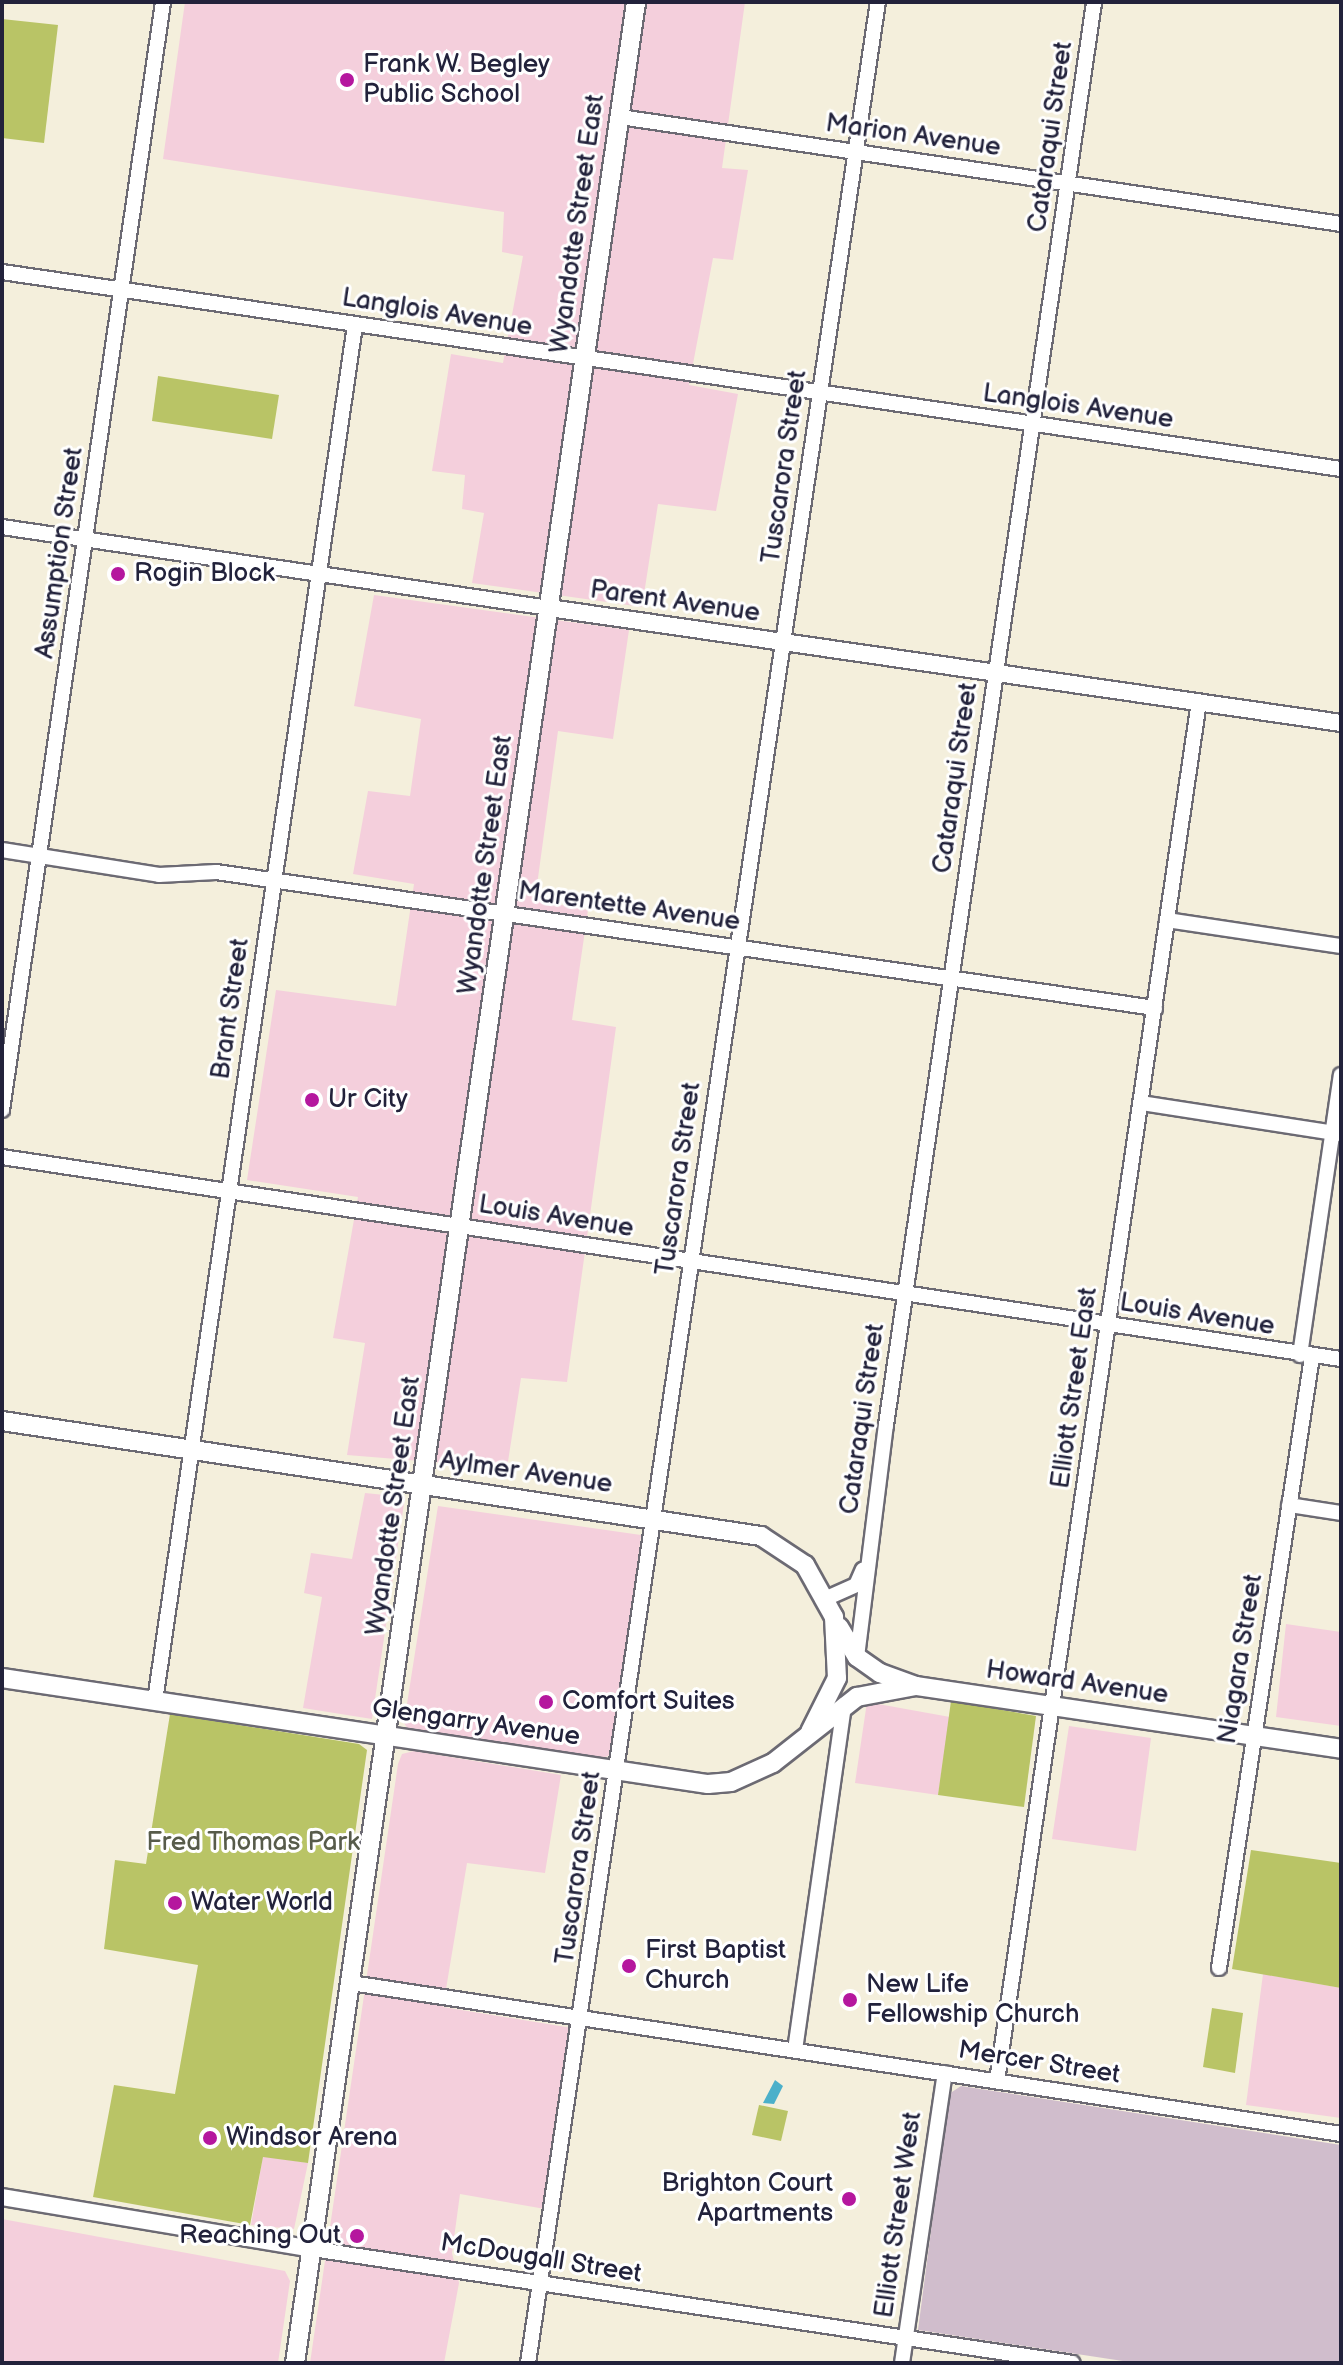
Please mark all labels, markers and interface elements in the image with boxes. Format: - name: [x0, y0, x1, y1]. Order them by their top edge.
- street label: Cataraqui Street: [1022, 39, 1080, 235]
- place label: Frank W. Begley Public School: [363, 49, 551, 110]
- marker: Frank W. Begley Public School: [338, 71, 356, 89]
- street label: Wyandotte Street East: [544, 92, 612, 356]
- street label: Marion Avenue: [824, 108, 1002, 164]
- street label: Langlois Avenue: [340, 283, 534, 343]
- street label: Tuscarora Street: [756, 368, 814, 566]
- street label: Langlois Avenue: [981, 378, 1175, 436]
- street label: Assumption Street: [30, 445, 90, 661]
- place label: Rogin Block: [134, 558, 275, 590]
- marker: Rogin Block: [109, 565, 127, 583]
- street label: Parent Avenue: [588, 575, 762, 629]
- street label: Cataraqui Street: [927, 680, 985, 876]
- street label: Wyandotte Street East: [452, 733, 520, 997]
- street label: Marentette Avenue: [516, 876, 742, 938]
- street label: Brant Street: [206, 936, 256, 1082]
- street label: Tuscarora Street: [650, 1080, 708, 1278]
- place label: Ur City: [328, 1084, 408, 1116]
- marker: Ur City: [303, 1091, 321, 1109]
- street label: Louis Avenue: [476, 1189, 636, 1245]
- street label: Elliott Street East: [1045, 1285, 1105, 1491]
- street label: Louis Avenue: [1117, 1287, 1277, 1343]
- street label: Cataraqui Street: [834, 1321, 892, 1517]
- street label: Wyandotte Street East: [360, 1374, 428, 1638]
- street label: Aylmer Avenue: [438, 1445, 614, 1501]
- street label: Niagara Street: [1212, 1572, 1270, 1746]
- street label: Howard Avenue: [984, 1655, 1170, 1711]
- place label: Comfort Suites: [562, 1686, 735, 1718]
- street label: Glengarry Avenue: [369, 1693, 583, 1753]
- marker: Comfort Suites: [537, 1693, 555, 1711]
- street label: Tuscarora Street: [550, 1769, 608, 1967]
- park label: Fred Thomas Park: [146, 1827, 360, 1859]
- place label: Water World: [191, 1887, 334, 1919]
- marker: Water World: [166, 1894, 184, 1912]
- place label: First Baptist Church: [645, 1935, 786, 1996]
- marker: First Baptist Church: [620, 1957, 638, 1975]
- place label: New Life Fellowship Church: [866, 1969, 1079, 2030]
- marker: New Life Fellowship Church: [841, 1991, 859, 2009]
- street label: Mercer Street: [956, 2035, 1122, 2091]
- street label: Elliott Street West: [869, 2109, 929, 2321]
- place label: Windsor Arena: [226, 2122, 398, 2154]
- marker: Windsor Arena: [201, 2129, 219, 2147]
- place label: Brighton Court Apartments: [662, 2168, 833, 2230]
- marker: Brighton Court Apartments: [840, 2190, 858, 2208]
- place label: Reaching Out: [179, 2220, 341, 2252]
- marker: Reaching Out: [348, 2227, 366, 2245]
- street label: McDougall Street: [438, 2228, 644, 2290]

